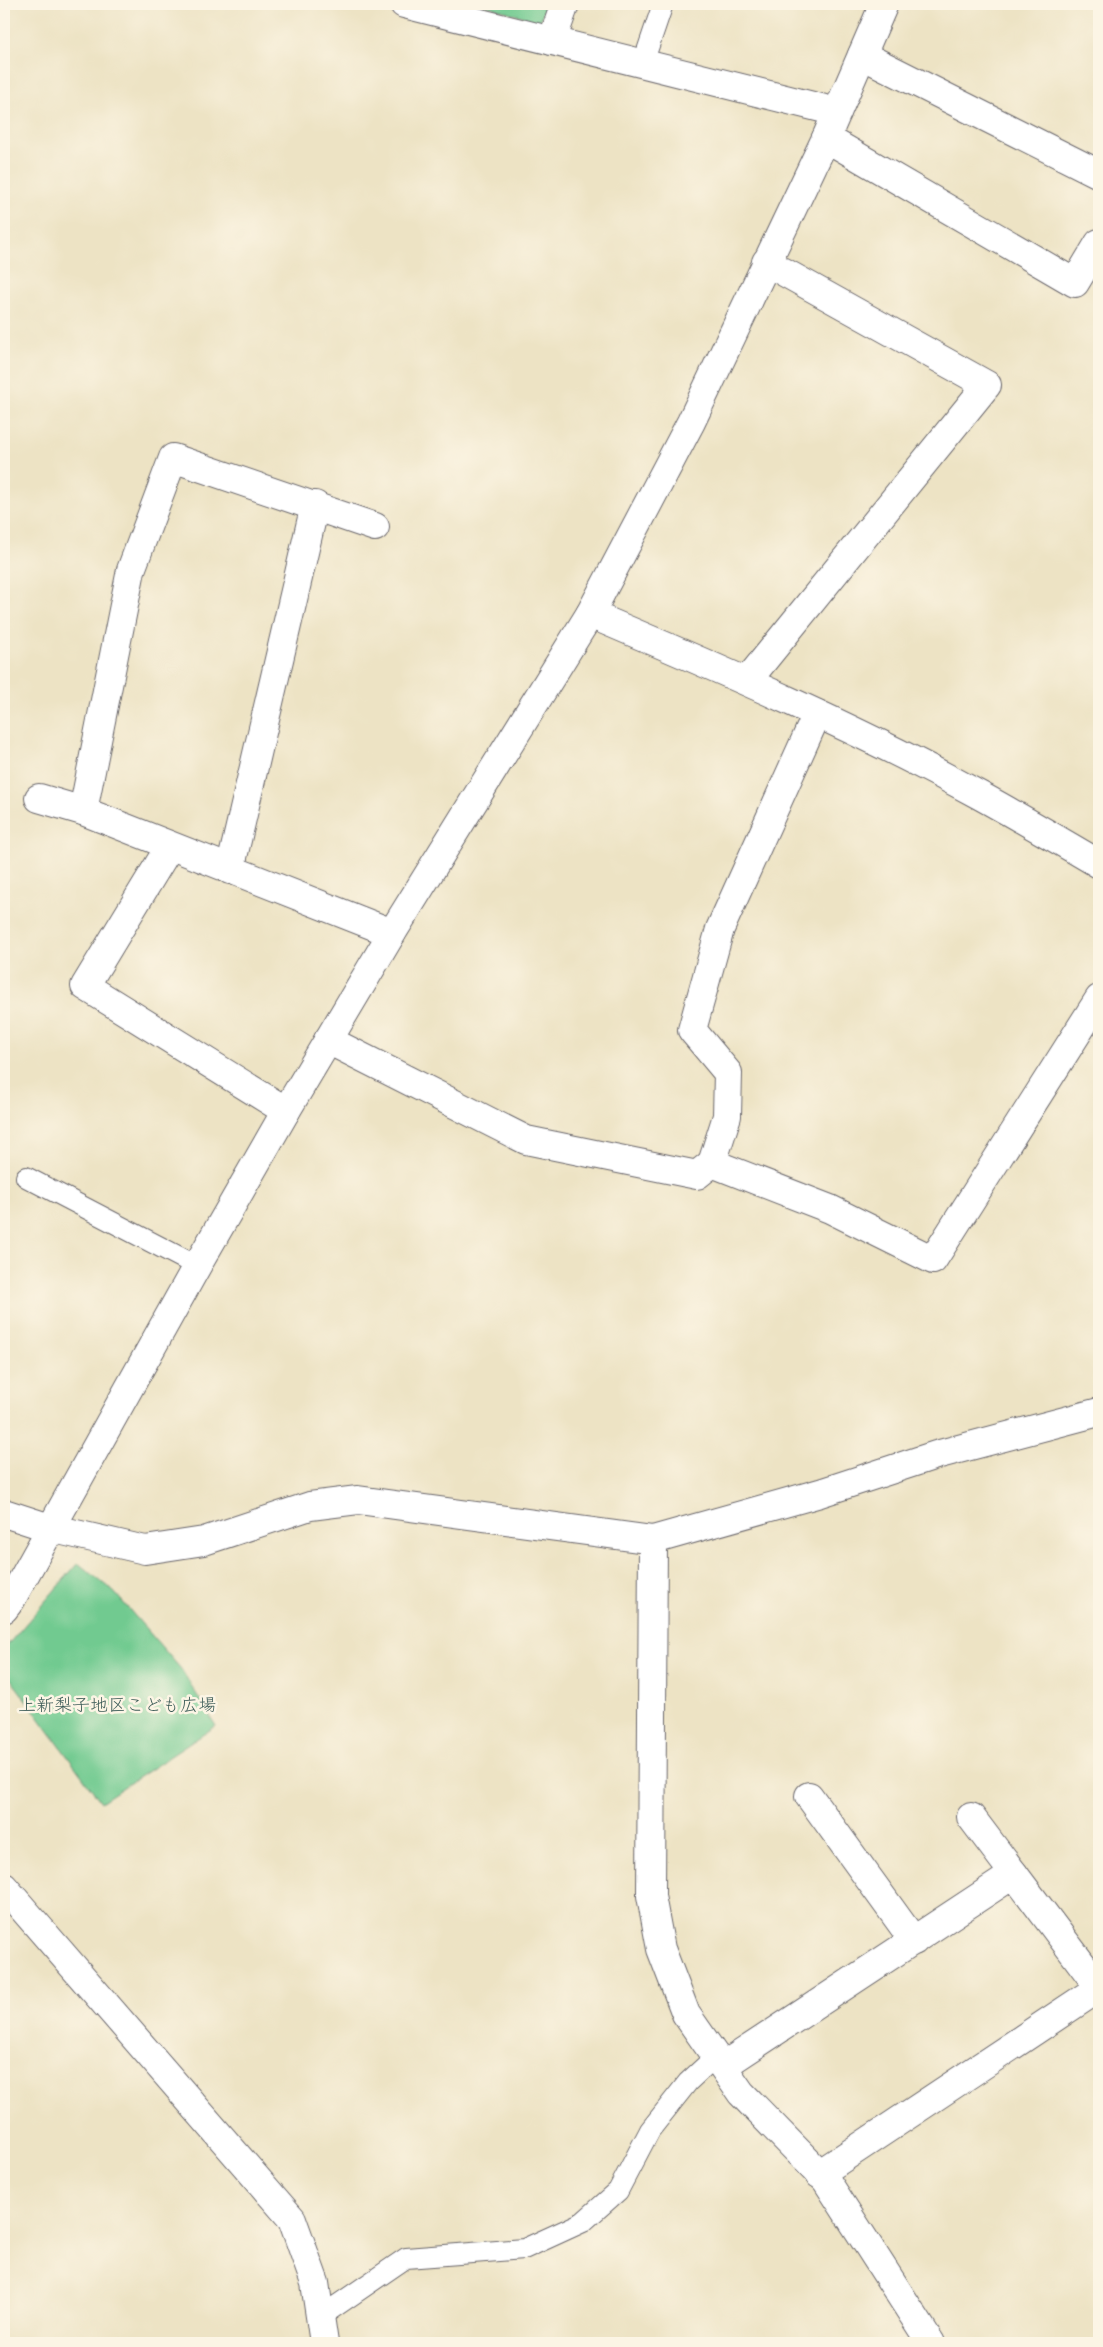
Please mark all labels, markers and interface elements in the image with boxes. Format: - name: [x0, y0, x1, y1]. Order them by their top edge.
- park label: 上新梨子地区こども広場: [18, 1693, 216, 1717]

